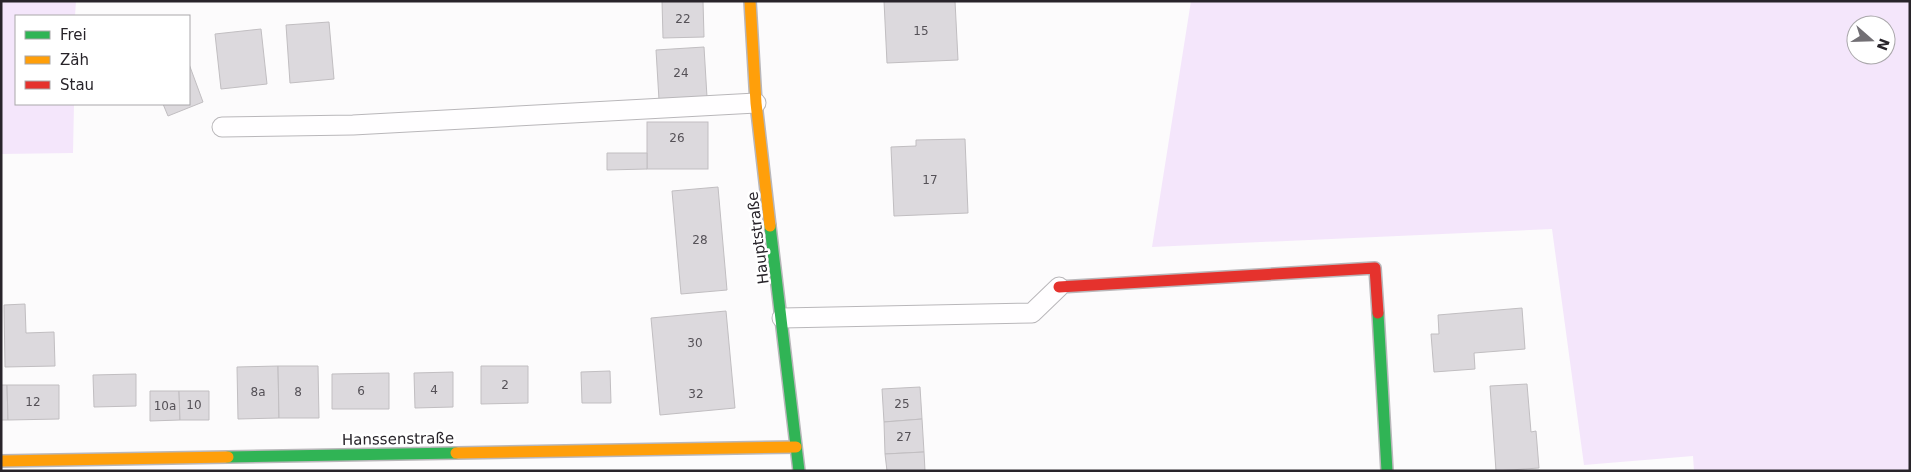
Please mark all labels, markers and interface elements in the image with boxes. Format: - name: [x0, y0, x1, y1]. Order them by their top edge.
- house number: 22: [675, 12, 691, 26]
- legend: [15, 15, 190, 105]
- north arrow: [1846, 15, 1896, 65]
- house number: 15: [913, 24, 929, 38]
- text: Frei: [60, 26, 87, 44]
- text: N: [1874, 36, 1893, 53]
- text: Zäh: [60, 51, 89, 69]
- house number: 24: [673, 66, 689, 80]
- text: Stau: [60, 76, 94, 94]
- house number: 26: [669, 131, 685, 145]
- house number: 17: [922, 173, 938, 187]
- street label: Hauptstraße: [743, 191, 773, 285]
- house number: 28: [692, 233, 708, 247]
- house number: 30: [687, 336, 703, 350]
- house number: 2: [501, 378, 509, 392]
- house number: 4: [430, 383, 438, 397]
- house number: 6: [357, 384, 365, 398]
- house number: 8a: [251, 385, 266, 399]
- house number: 8: [294, 385, 302, 399]
- house number: 32: [688, 387, 704, 401]
- house number: 12: [25, 395, 41, 409]
- house number: 25: [894, 397, 910, 411]
- house number: 10: [186, 398, 202, 412]
- house number: 10a: [154, 399, 176, 413]
- street label: Hanssenstraße: [342, 429, 454, 449]
- house number: 27: [896, 430, 912, 444]

